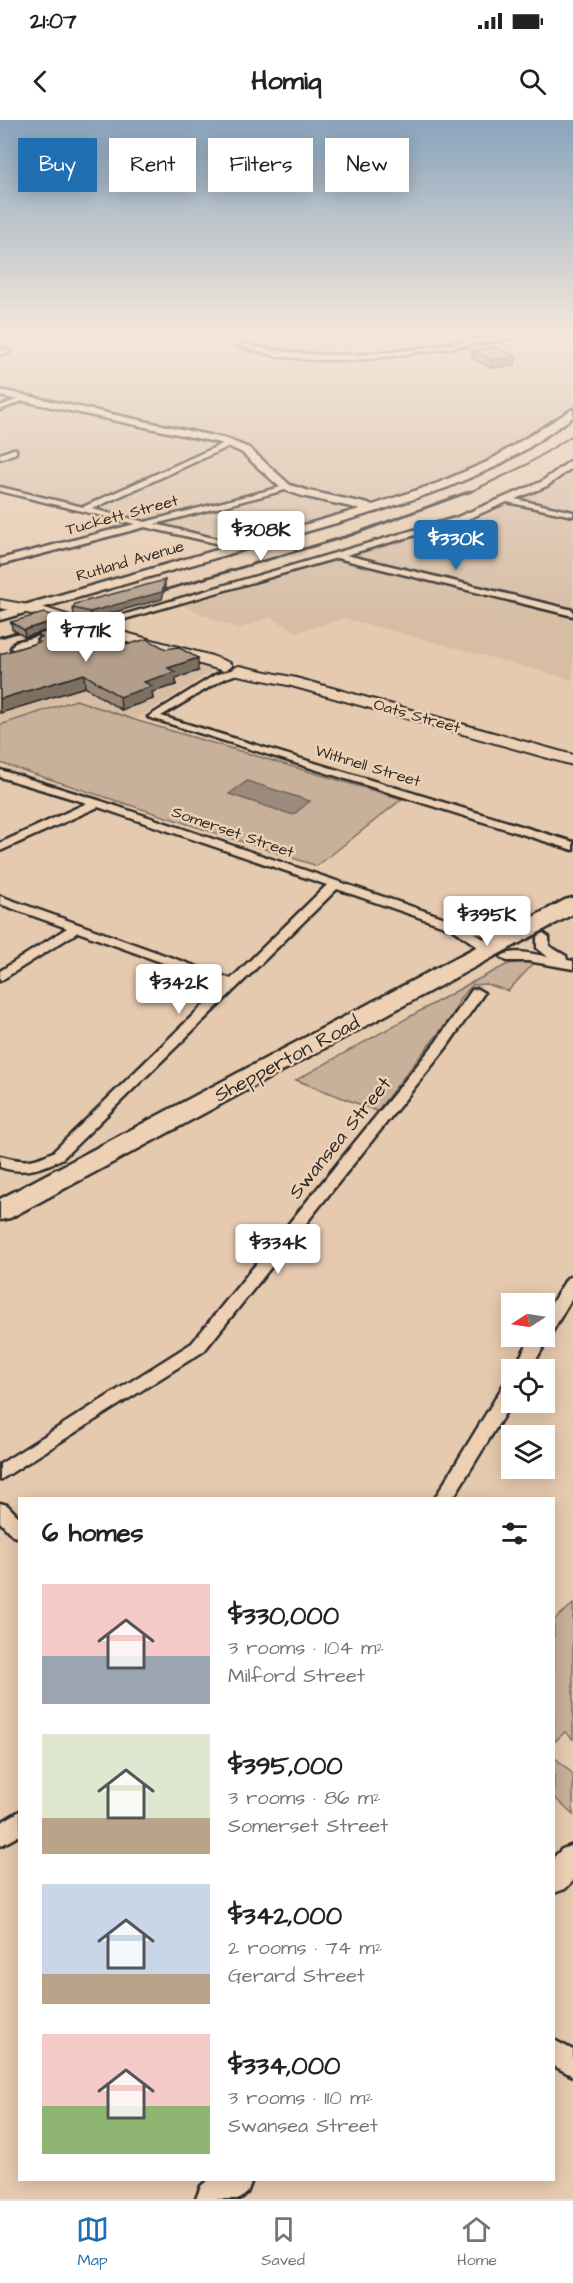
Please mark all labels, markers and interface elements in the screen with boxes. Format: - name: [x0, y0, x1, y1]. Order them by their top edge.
- text: 21:07: [30, 6, 77, 37]
- text: Homiq: [251, 62, 322, 100]
- icon: back: [24, 65, 57, 98]
- icon: search: [516, 65, 549, 98]
- chip: Buy: [18, 138, 97, 192]
- chip: Rent: [109, 138, 196, 192]
- chip: Filters: [208, 138, 313, 192]
- chip: New: [325, 138, 409, 192]
- street label: Tuckett Street: [63, 489, 181, 541]
- pin: $308K: [219, 511, 303, 562]
- text: $308K: [231, 516, 291, 544]
- pin: $330K: [414, 520, 498, 571]
- text: $330K: [428, 525, 484, 553]
- street label: Rutland Avenue: [73, 535, 187, 587]
- pin: $771K: [44, 612, 128, 663]
- text: $771K: [61, 617, 111, 645]
- street label: Oats Street: [371, 693, 463, 739]
- street label: Withnell Street: [313, 740, 424, 793]
- street label: Somerset Street: [169, 801, 298, 863]
- pin: $395K: [445, 896, 529, 947]
- text: $395K: [458, 901, 516, 929]
- pin: $342K: [137, 964, 221, 1015]
- text: $342K: [150, 969, 208, 997]
- street label: Shepperton Road: [209, 1009, 365, 1109]
- street label: Swansea Street: [282, 1071, 398, 1205]
- pin: $334K: [236, 1224, 320, 1275]
- text: $334K: [249, 1229, 307, 1257]
- north arrow: [501, 1293, 555, 1347]
- map controls: [501, 1293, 555, 1479]
- button: locate: [501, 1359, 555, 1413]
- button: layers: [501, 1425, 555, 1479]
- text: 6 homes: [42, 1515, 144, 1551]
- icon: filters: [498, 1517, 531, 1550]
- text: $330,000: [228, 1598, 339, 1634]
- icon: home: [90, 1608, 162, 1680]
- text: 3 rooms · 104 m²: [228, 1634, 384, 1662]
- text: Milford Street: [228, 1662, 365, 1690]
- text: $395,000: [228, 1748, 343, 1784]
- icon: home: [90, 1758, 162, 1830]
- text: 3 rooms · 86 m²: [228, 1784, 381, 1812]
- text: Somerset Street: [228, 1812, 388, 1840]
- text: $342,000: [228, 1898, 342, 1934]
- icon: home: [90, 1908, 162, 1980]
- text: 2 rooms · 74 m²: [228, 1934, 382, 1962]
- text: Gerard Street: [228, 1962, 365, 1990]
- text: $334,000: [228, 2048, 340, 2084]
- icon: home: [90, 2058, 162, 2130]
- text: 3 rooms · 110 m²: [228, 2084, 373, 2112]
- text: Swansea Street: [228, 2112, 378, 2140]
- tab: Map: [76, 2213, 109, 2271]
- tab: Saved: [261, 2213, 305, 2271]
- tab: Home: [457, 2213, 497, 2271]

